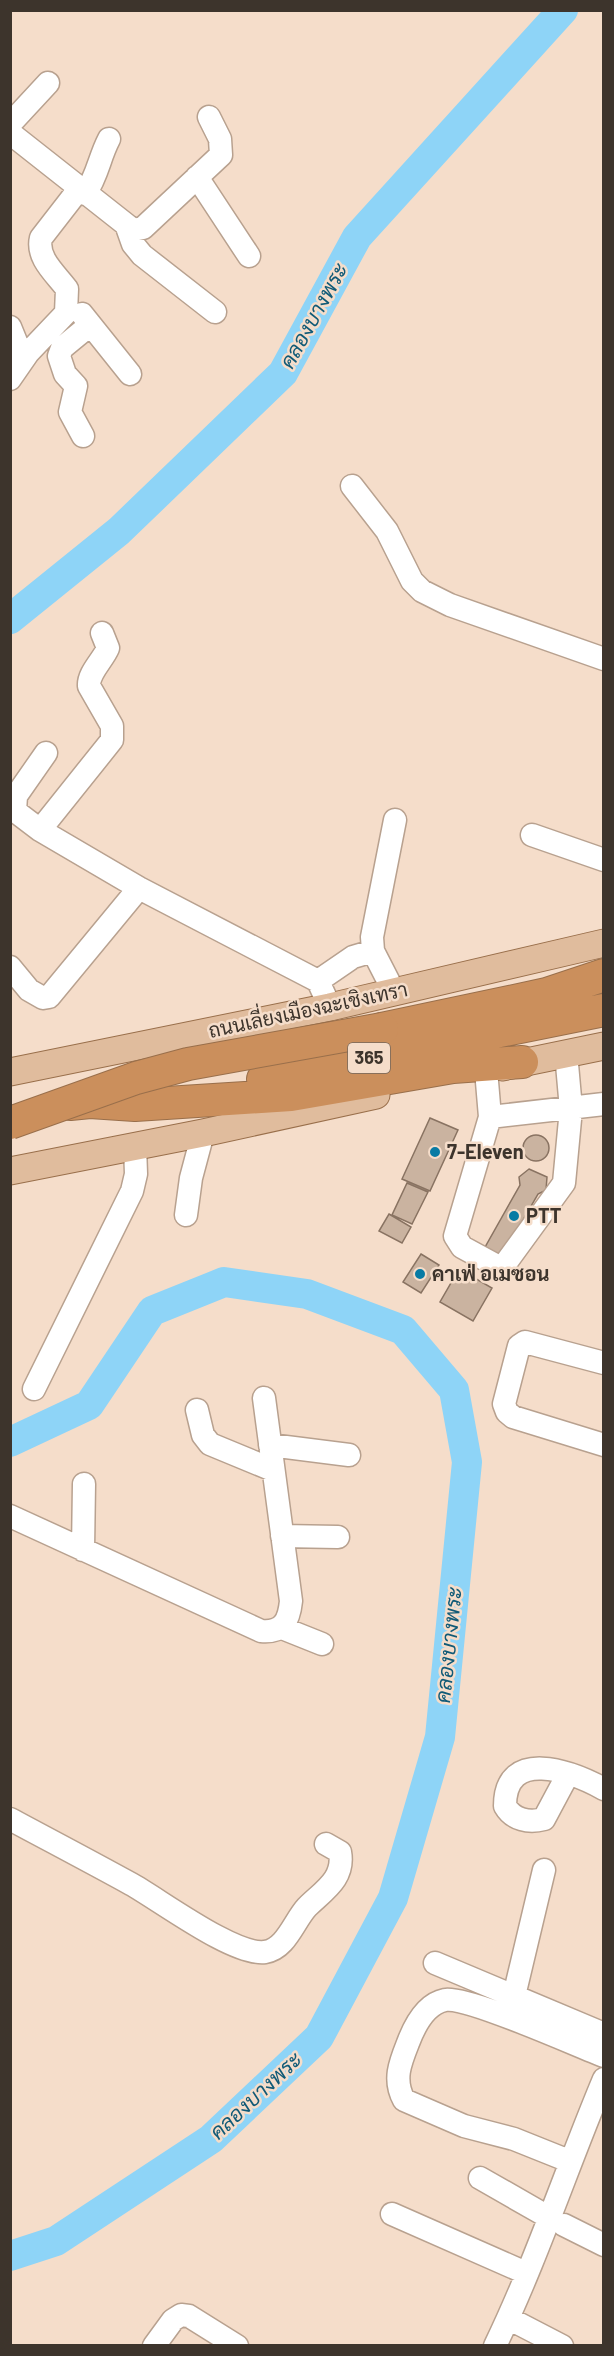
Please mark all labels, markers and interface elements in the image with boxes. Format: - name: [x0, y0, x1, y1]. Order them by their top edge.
- water label: คลองบางพระ: [274, 258, 352, 372]
- street label: ถนนเลี่ยงเมืองฉะเชิงเทรา: [205, 972, 410, 1042]
- road number: 365: [348, 1043, 390, 1073]
- place label: 7-Eleven: [447, 1139, 524, 1163]
- marker: 7-Eleven: [428, 1145, 442, 1159]
- place label: PTT: [526, 1203, 562, 1227]
- marker: PTT: [507, 1209, 521, 1223]
- place label: คาเฟ่ อเมซอน: [432, 1261, 549, 1285]
- marker: คาเฟ่ อเมซอน: [413, 1267, 427, 1281]
- water label: คลองบางพระ: [429, 1585, 466, 1704]
- water label: คลองบางพระ: [204, 2046, 307, 2144]

